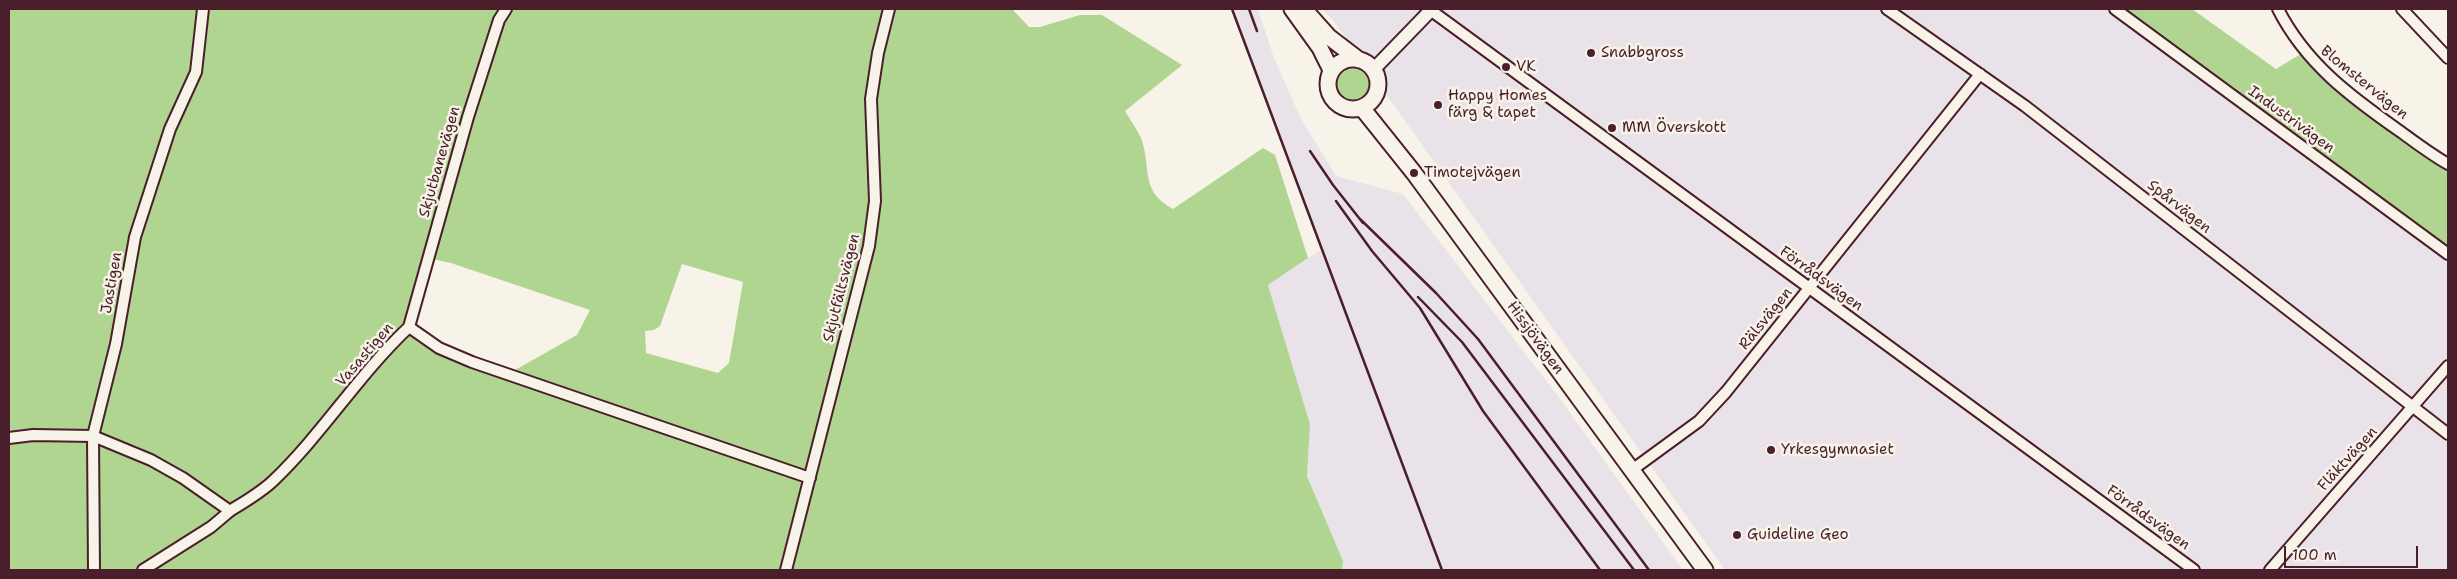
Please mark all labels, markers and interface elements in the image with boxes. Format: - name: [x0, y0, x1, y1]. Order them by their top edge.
- street label: Blomstervägen: [2317, 42, 2411, 124]
- place label: Snabbgross: [1601, 44, 1684, 62]
- marker: Snabbgross: [1585, 47, 1597, 59]
- place label: VK: [1516, 58, 1536, 76]
- marker: VK: [1500, 61, 1512, 73]
- street label: Industrivägen: [2244, 83, 2338, 157]
- place label: Happy Homes färg & tapet: [1448, 87, 1547, 122]
- marker: Happy Homes färg & tapet: [1432, 99, 1444, 111]
- street label: Skjutbanevägen: [416, 104, 464, 220]
- place label: MM Överskott: [1622, 119, 1726, 137]
- marker: MM Överskott: [1606, 122, 1618, 134]
- place label: Timotejvägen: [1424, 164, 1521, 182]
- marker: Timotejvägen: [1408, 167, 1420, 179]
- street label: Spårvägen: [2143, 176, 2215, 238]
- street label: Skjutfältsvägen: [820, 232, 864, 344]
- street label: Förrådsvägen: [1776, 243, 1866, 315]
- street label: Jastigen: [98, 251, 126, 315]
- street label: Rälsvägen: [1736, 284, 1796, 354]
- street label: Hissjövägen: [1503, 298, 1567, 378]
- street label: Vasastigen: [332, 319, 398, 391]
- street label: Fläktvägen: [2315, 423, 2381, 495]
- place label: Yrkesgymnasiet: [1781, 441, 1894, 459]
- marker: Yrkesgymnasiet: [1765, 444, 1777, 456]
- street label: Förrådsvägen: [2103, 482, 2193, 554]
- place label: Guideline Geo: [1747, 526, 1849, 544]
- marker: Guideline Geo: [1731, 529, 1743, 541]
- scale bar: [2287, 536, 2421, 568]
- text: 100 m: [2292, 545, 2337, 565]

